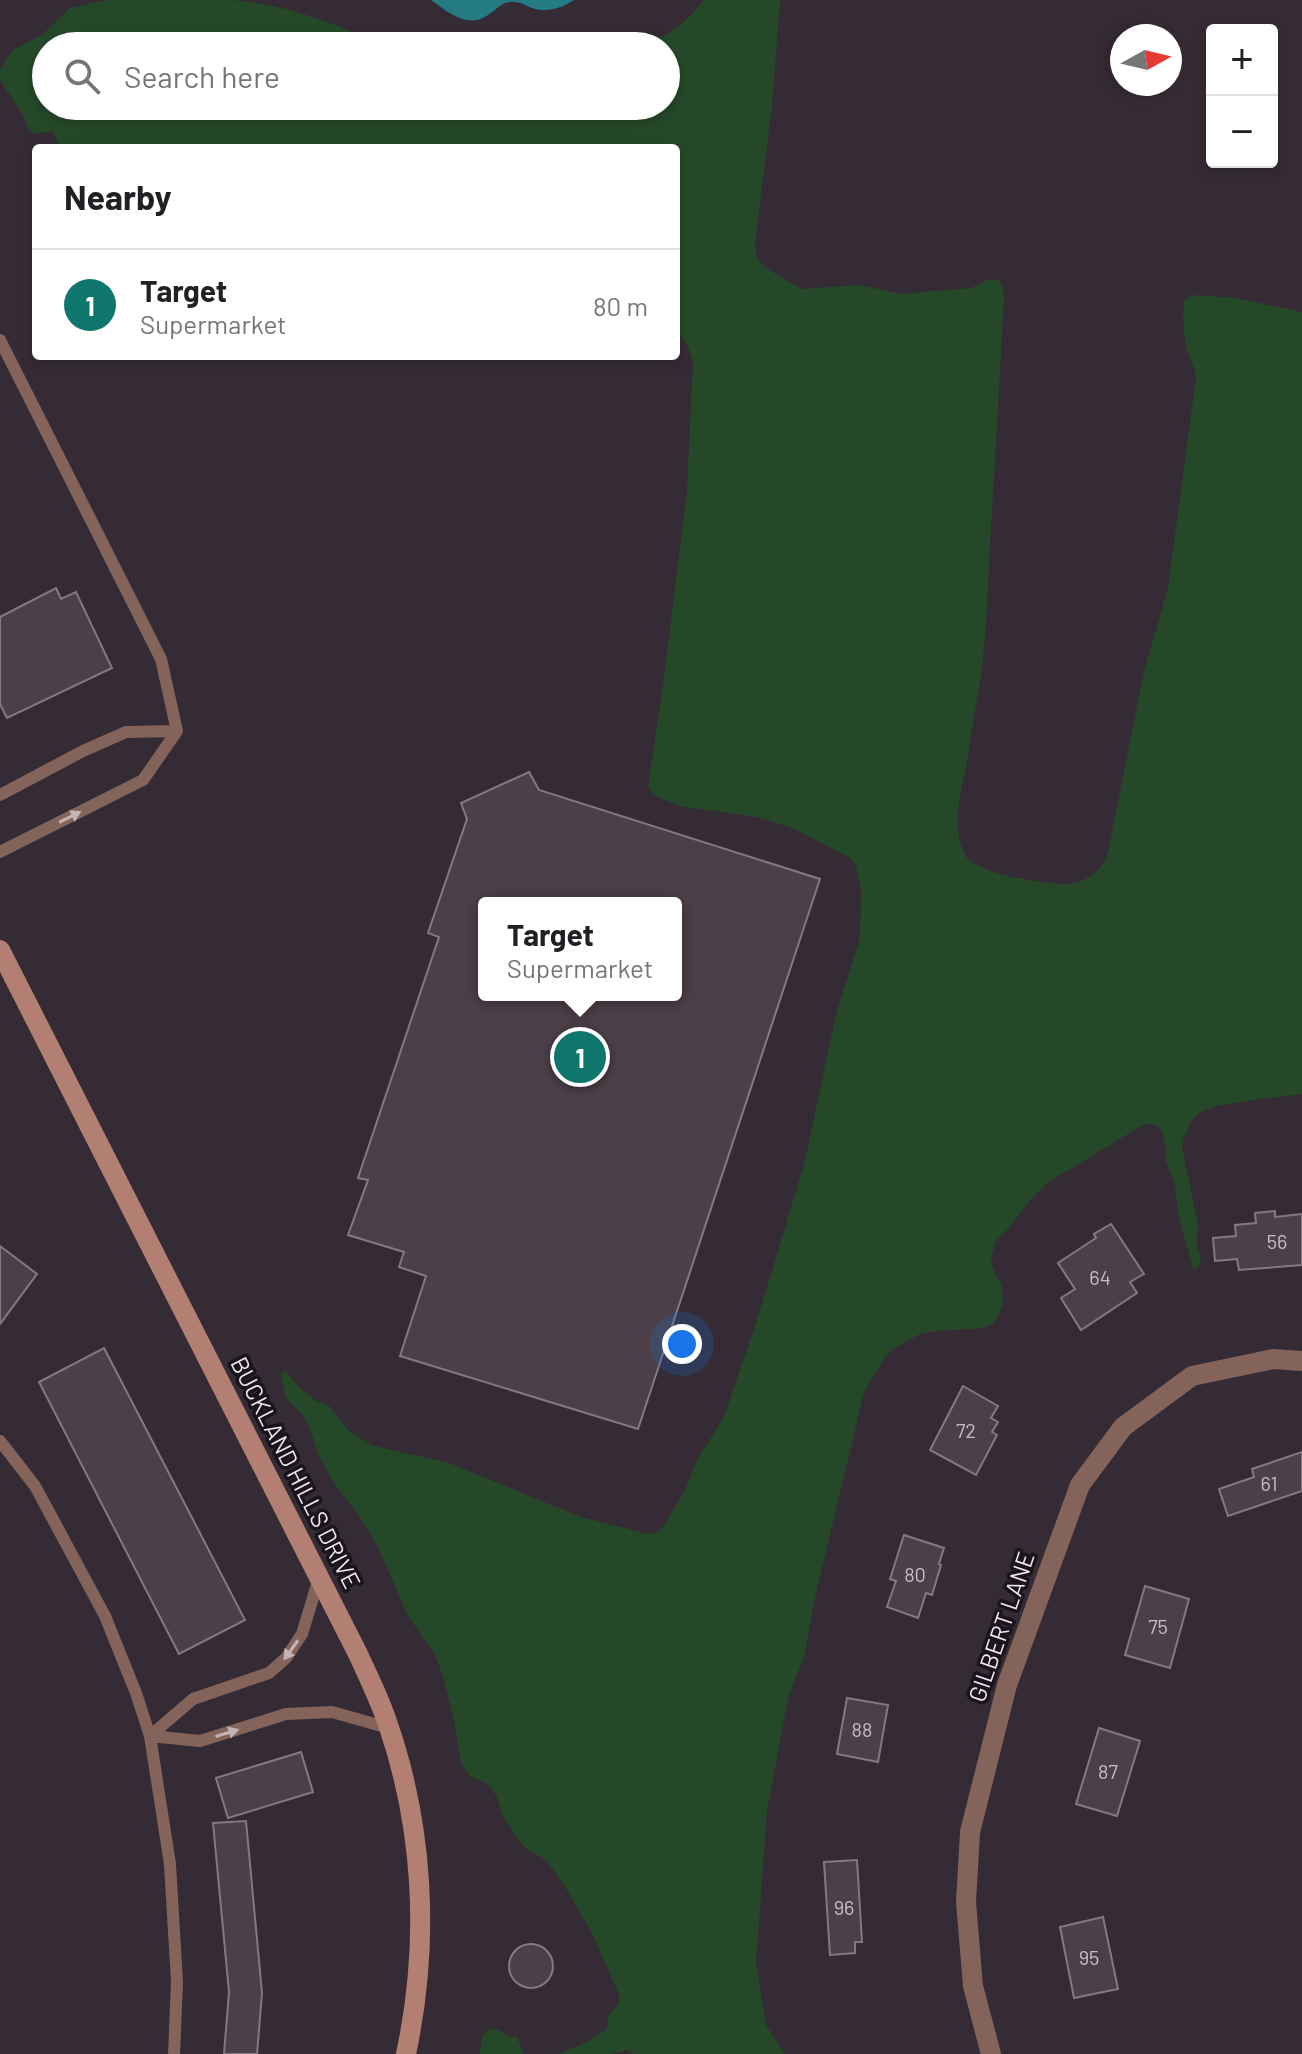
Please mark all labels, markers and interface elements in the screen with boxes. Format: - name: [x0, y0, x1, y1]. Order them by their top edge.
- north arrow: [1110, 24, 1182, 96]
- map controls: [1206, 24, 1278, 168]
- button: +: [1206, 24, 1278, 96]
- search box: [32, 32, 680, 120]
- icon: search: [60, 54, 104, 98]
- text: Search here: [124, 58, 280, 94]
- button: −: [1206, 96, 1278, 168]
- text: Nearby: [64, 176, 172, 217]
- text: Target: [140, 272, 227, 308]
- text: 1: [85, 290, 95, 321]
- text: 80 m: [593, 290, 648, 321]
- text: Supermarket: [140, 308, 287, 339]
- one-way arrow: [58, 810, 81, 823]
- popup: [478, 897, 682, 1001]
- text: Target: [507, 916, 594, 952]
- text: Supermarket: [507, 952, 653, 983]
- pin: 1: [554, 1027, 606, 1087]
- house number: 56: [1267, 1229, 1287, 1253]
- house number: 64: [1089, 1265, 1111, 1289]
- your location: [662, 1324, 702, 1364]
- street label: BUCKLAND HILLS DRIVE: [225, 1352, 367, 1593]
- house number: 72: [956, 1418, 976, 1442]
- house number: 61: [1261, 1471, 1277, 1495]
- street label: GILBERT LANE: [961, 1548, 1040, 1705]
- house number: 80: [904, 1562, 926, 1586]
- house number: 75: [1148, 1614, 1168, 1638]
- one-way arrow: [284, 1639, 299, 1660]
- house number: 88: [852, 1717, 872, 1741]
- one-way arrow: [215, 1726, 239, 1739]
- house number: 87: [1098, 1759, 1118, 1783]
- house number: 96: [834, 1895, 854, 1919]
- house number: 95: [1079, 1945, 1099, 1969]

